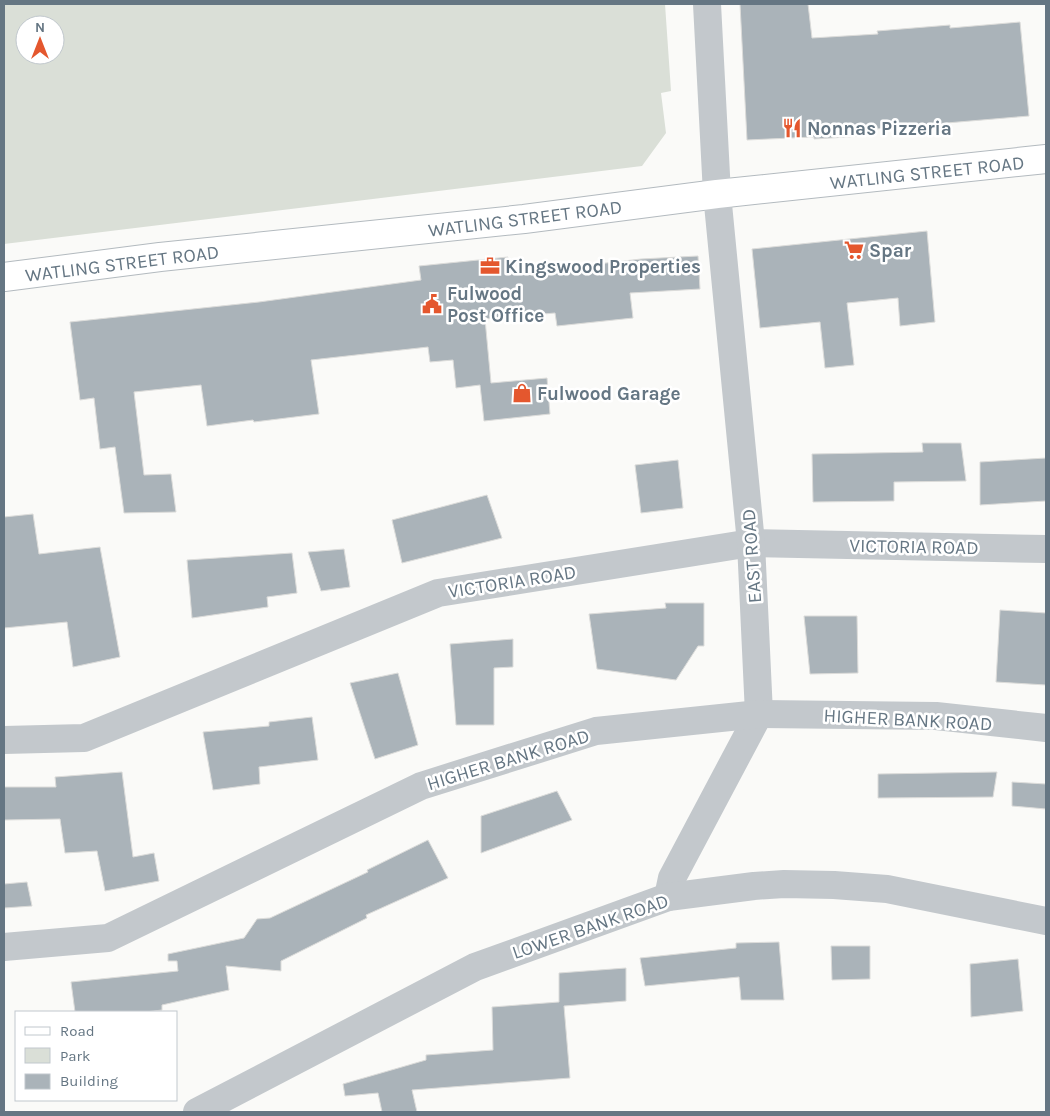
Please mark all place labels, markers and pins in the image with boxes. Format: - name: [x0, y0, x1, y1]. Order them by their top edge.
- restaurant icon: Nonnas Pizzeria: [781, 117, 803, 139]
- place label: Nonnas Pizzeria: [807, 118, 952, 140]
- supermarket icon: Spar: [843, 239, 865, 261]
- place label: Spar: [869, 240, 912, 262]
- office icon: Kingswood Properties: [479, 255, 501, 277]
- place label: Kingswood Properties: [505, 256, 701, 278]
- place label: Fulwood Post Office: [447, 283, 544, 327]
- public building icon: Fulwood Post Office: [421, 293, 443, 315]
- shop icon: Fulwood Garage: [511, 382, 533, 404]
- place label: Fulwood Garage: [537, 383, 681, 405]

